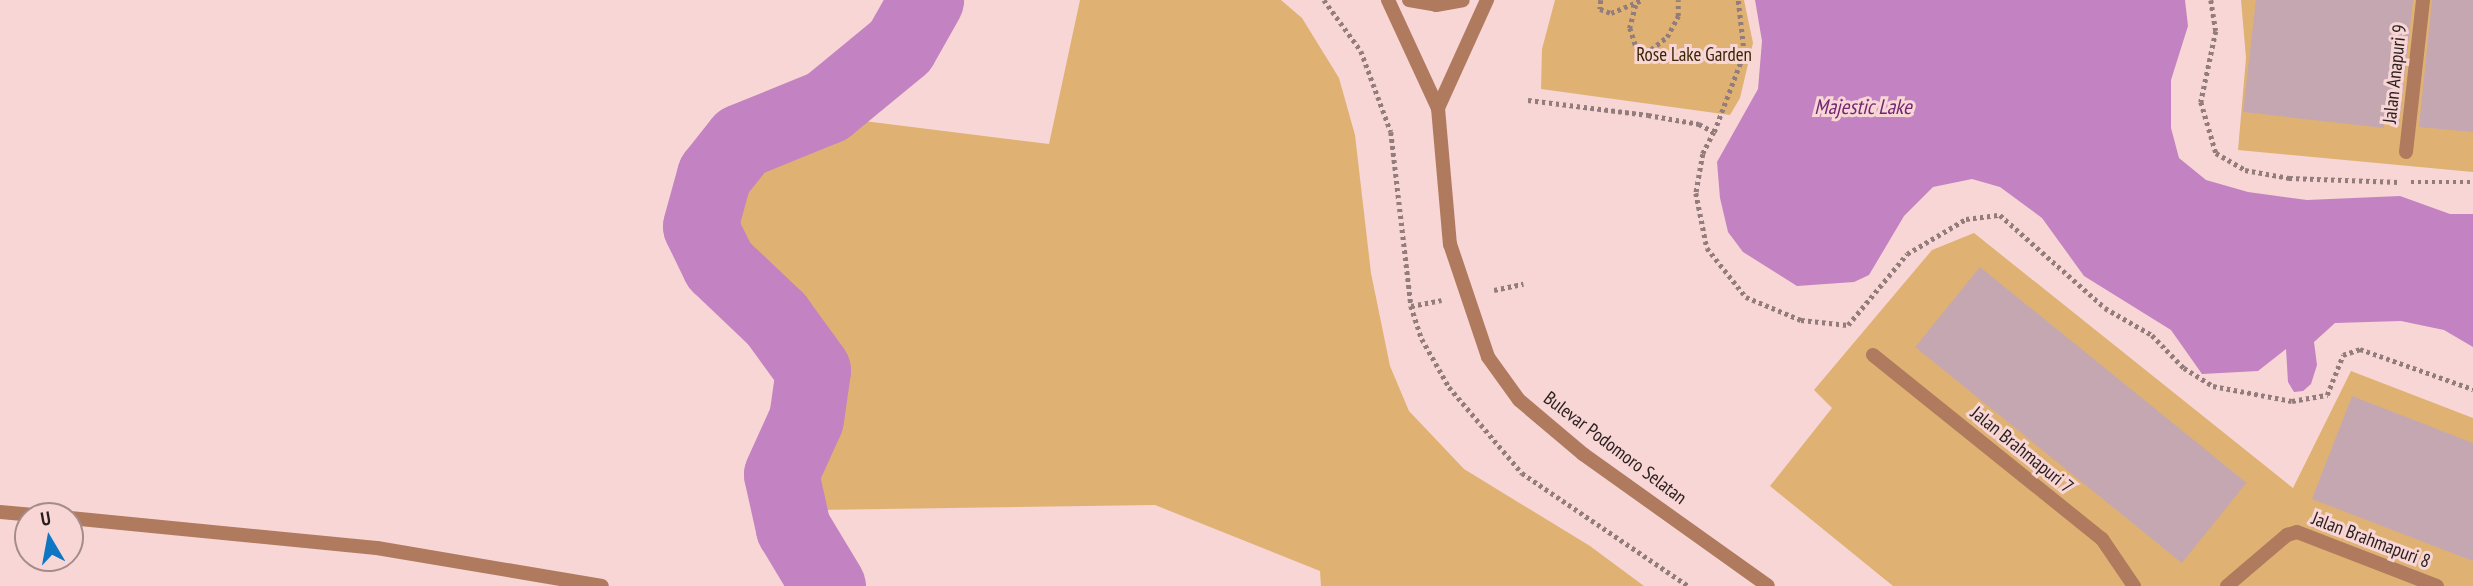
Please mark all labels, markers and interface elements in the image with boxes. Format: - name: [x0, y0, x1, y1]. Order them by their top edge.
- street label: Jalan Anapuri 9: [2378, 23, 2412, 125]
- park label: Rose Lake Garden: [1636, 44, 1752, 66]
- water label: Majestic Lake: [1814, 94, 1912, 120]
- street label: Bulevar Podomoro Selatan: [1539, 387, 1691, 509]
- street label: Jalan Brahmapuri 7: [1966, 402, 2078, 498]
- north arrow: [14, 502, 84, 572]
- text: U: [39, 506, 53, 531]
- street label: Jalan Brahmapuri 8: [2309, 507, 2433, 573]

